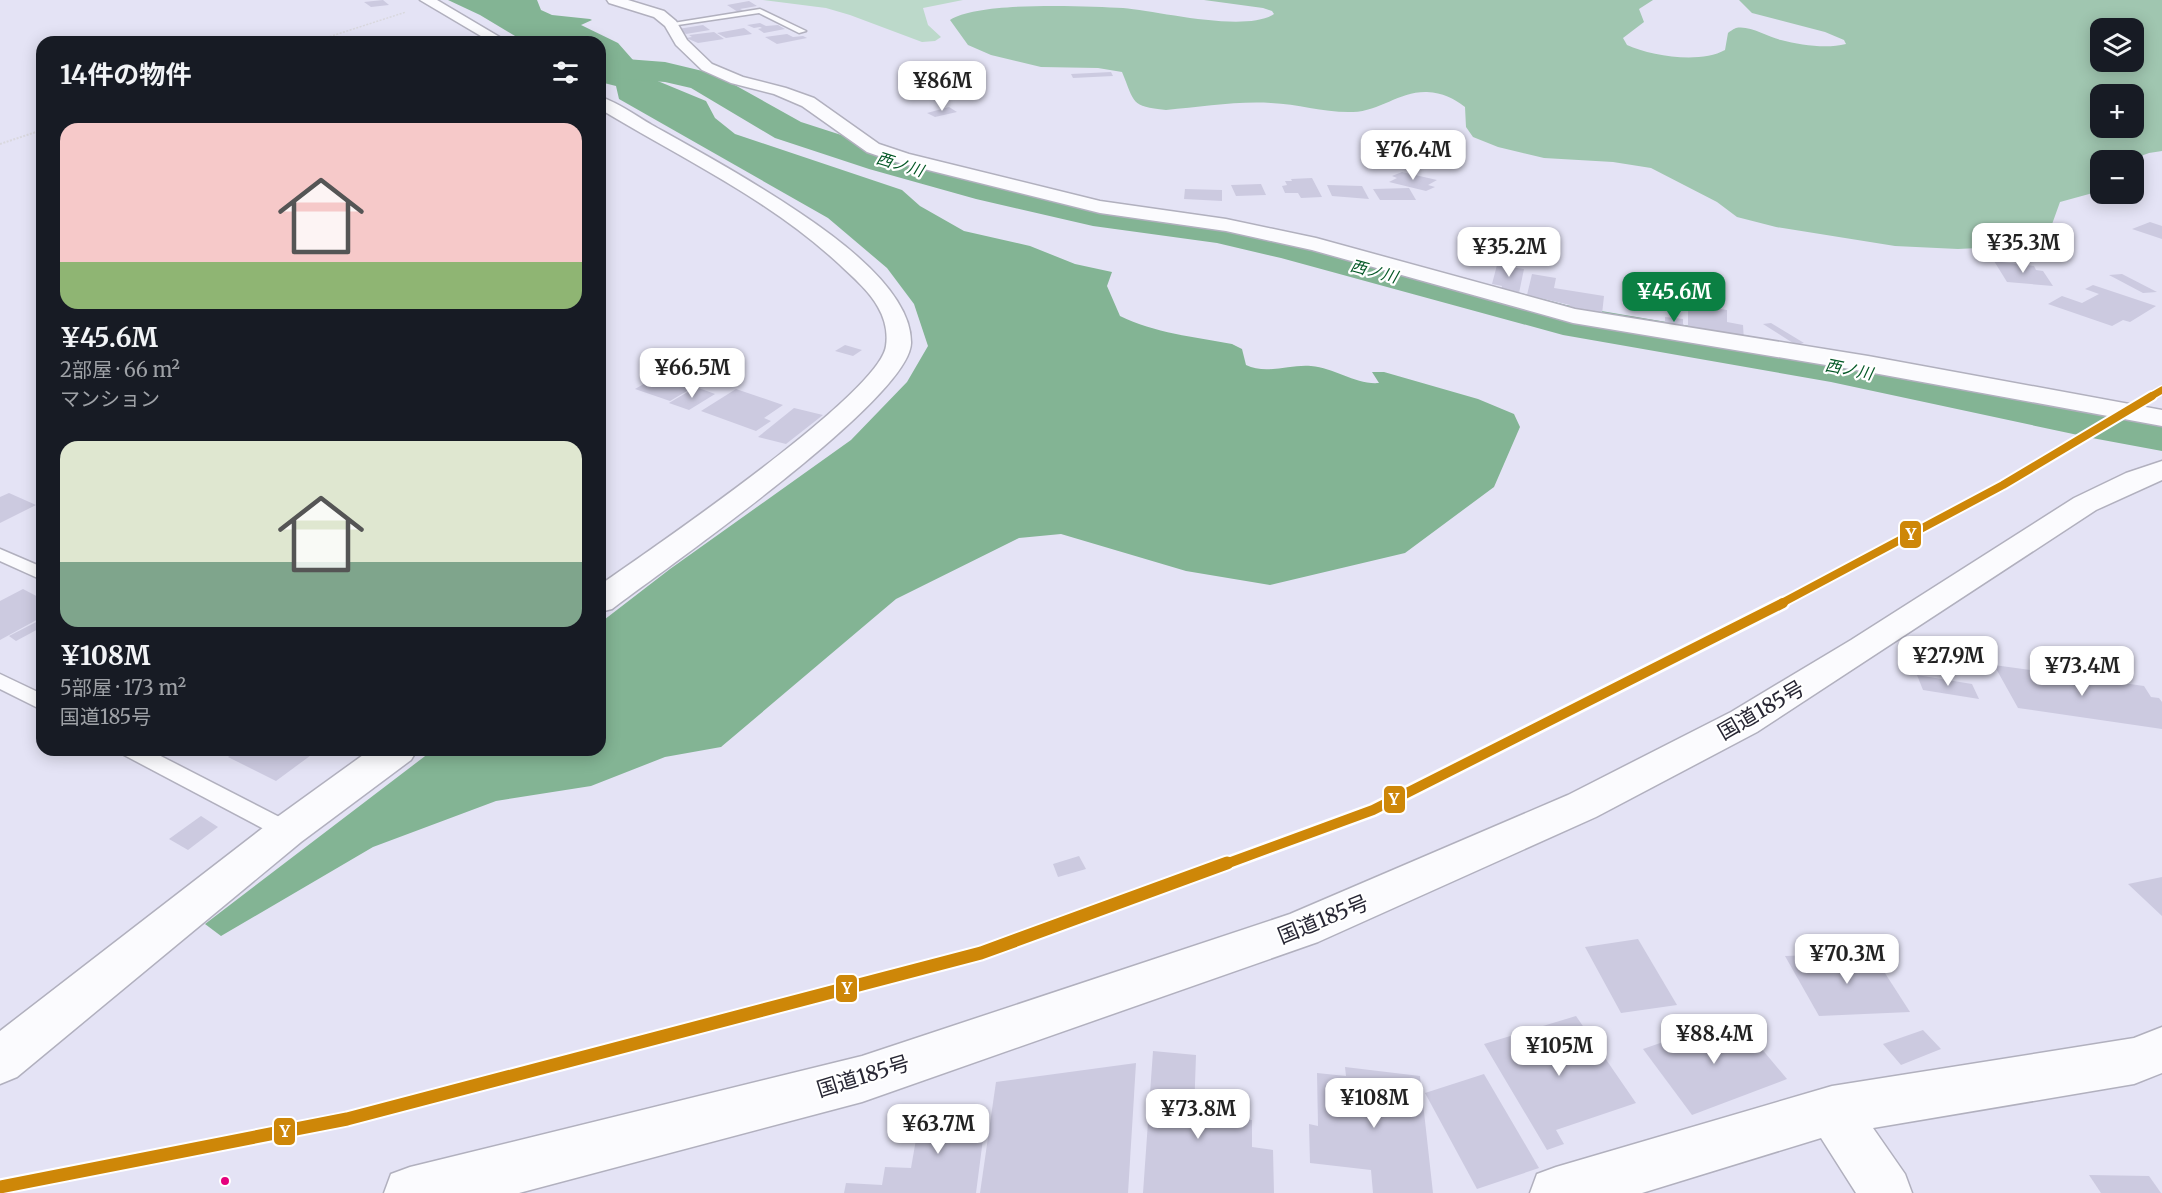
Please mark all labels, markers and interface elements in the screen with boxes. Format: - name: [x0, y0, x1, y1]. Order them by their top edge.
- map controls: [2090, 18, 2144, 204]
- button: layers: [2090, 18, 2144, 72]
- icon: filters: [549, 56, 582, 89]
- text: 14件の物件: [60, 58, 191, 91]
- pin: ¥86M: [906, 61, 978, 112]
- text: ¥86M: [912, 68, 972, 93]
- button: +: [2090, 84, 2144, 138]
- pin: ¥76.4M: [1364, 130, 1462, 181]
- text: ¥76.4M: [1375, 137, 1451, 162]
- water label: 西ノ川: [874, 147, 928, 181]
- button: −: [2090, 150, 2144, 204]
- icon: home: [267, 162, 375, 270]
- pin: ¥35.3M: [1974, 223, 2072, 274]
- pin: ¥35.2M: [1460, 227, 1558, 278]
- text: ¥35.3M: [1986, 230, 2060, 255]
- text: ¥35.2M: [1471, 234, 1547, 259]
- water label: 西ノ川: [1348, 255, 1402, 287]
- pin: ¥45.6M: [1625, 272, 1723, 323]
- text: ¥45.6M: [1636, 279, 1712, 304]
- text: ¥45.6M: [60, 321, 158, 354]
- pin: ¥66.5M: [643, 348, 741, 399]
- text: ¥66.5M: [654, 355, 730, 380]
- water label: 西ノ川: [1824, 355, 1876, 384]
- text: 2部屋 · 66 m²: [60, 357, 180, 382]
- text: マンション: [60, 386, 160, 411]
- icon: home: [267, 480, 375, 588]
- line badge: Y: [1899, 520, 1922, 549]
- text: Y: [1905, 524, 1917, 544]
- pin: ¥27.9M: [1899, 636, 1997, 687]
- text: ¥108M: [60, 639, 150, 672]
- text: ¥27.9M: [1912, 643, 1984, 668]
- pin: ¥73.4M: [2033, 646, 2131, 697]
- text: ¥73.4M: [2044, 653, 2120, 678]
- street label: 国道185号: [1713, 674, 1809, 746]
- text: 5部屋 · 173 m²: [60, 675, 186, 700]
- text: 国道185号: [60, 704, 151, 729]
- line badge: Y: [1383, 785, 1406, 814]
- text: Y: [1388, 789, 1400, 809]
- street label: 国道185号: [1274, 889, 1372, 949]
- pin: ¥70.3M: [1798, 934, 1896, 985]
- text: ¥70.3M: [1809, 941, 1885, 966]
- line badge: Y: [835, 974, 858, 1003]
- text: Y: [841, 978, 853, 998]
- pin: ¥88.4M: [1665, 1014, 1763, 1065]
- text: ¥88.4M: [1675, 1021, 1753, 1046]
- pin: ¥105M: [1517, 1026, 1601, 1077]
- text: ¥105M: [1525, 1033, 1593, 1058]
- street label: 国道185号: [813, 1049, 913, 1103]
- pin: ¥108M: [1332, 1078, 1416, 1129]
- text: ¥108M: [1339, 1085, 1409, 1110]
- pin: ¥73.8M: [1149, 1089, 1247, 1140]
- text: ¥73.8M: [1160, 1096, 1236, 1121]
- pin: ¥63.7M: [889, 1104, 987, 1155]
- text: ¥63.7M: [901, 1111, 975, 1136]
- line badge: Y: [273, 1117, 296, 1146]
- text: Y: [279, 1121, 291, 1141]
- unlabelled marker: [219, 1175, 231, 1187]

